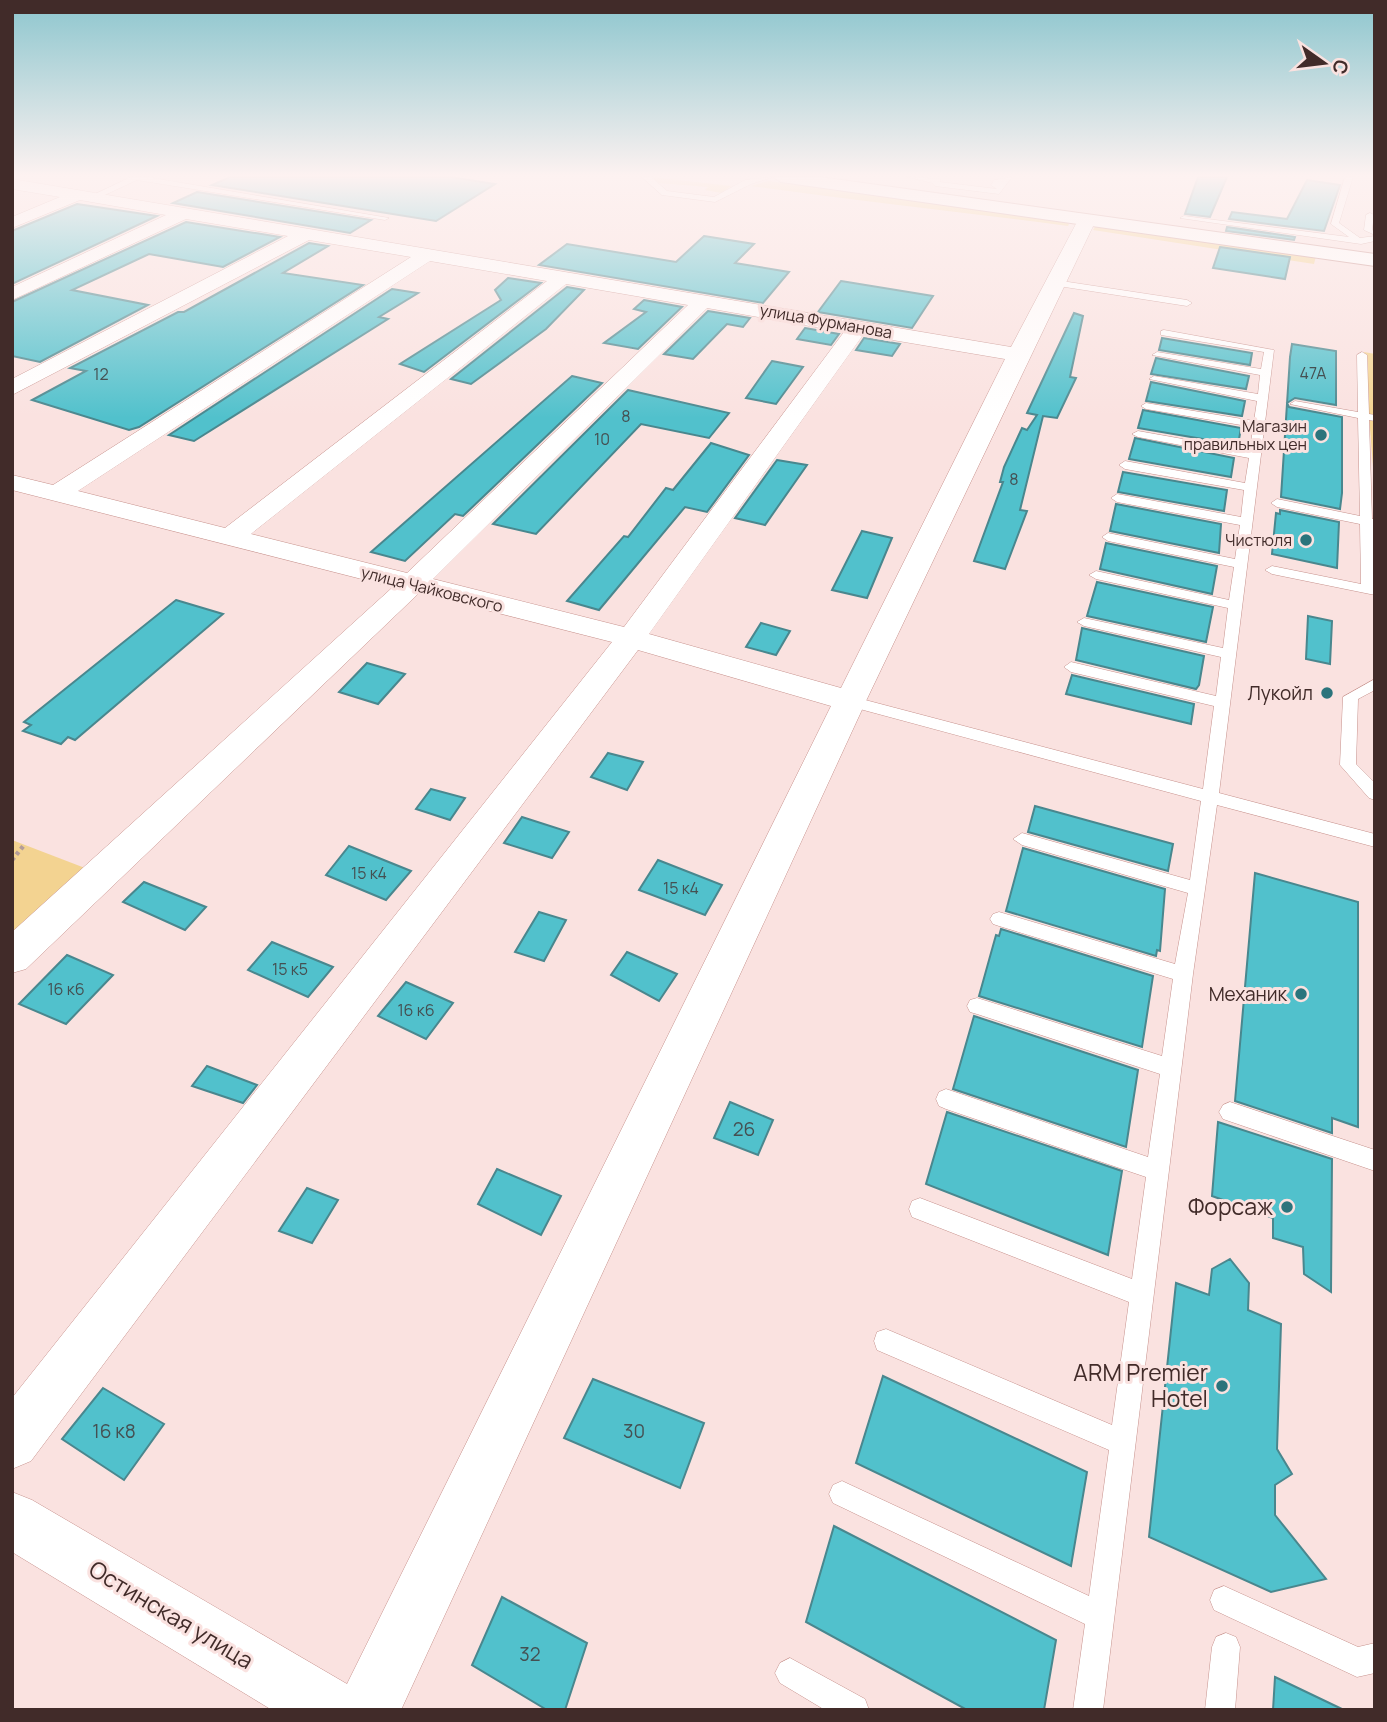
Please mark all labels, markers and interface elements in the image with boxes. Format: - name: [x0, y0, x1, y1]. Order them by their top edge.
- north arrow: [1289, 28, 1359, 98]
- text: С: [1326, 57, 1355, 77]
- street label: улица Фурманова: [758, 299, 894, 343]
- house number: 47А: [1300, 362, 1326, 384]
- house number: 12: [93, 363, 109, 385]
- house number: 8: [621, 405, 631, 427]
- place label: Магазин правильных цен: [1184, 415, 1307, 455]
- marker: Магазин правильных цен: [1313, 427, 1329, 443]
- house number: 10: [594, 428, 610, 450]
- house number: 8: [1009, 468, 1019, 490]
- place label: Чистюля: [1225, 529, 1292, 551]
- marker: Чистюля: [1298, 532, 1314, 548]
- street label: улица Чайковского: [359, 561, 505, 617]
- place label: Лукойл: [1247, 680, 1313, 706]
- marker: Лукойл: [1319, 685, 1335, 701]
- house number: 15 к4: [351, 862, 387, 884]
- house number: 15 к4: [663, 877, 699, 899]
- house number: 15 к5: [272, 958, 308, 980]
- house number: 16 к6: [47, 978, 85, 1000]
- place label: Механик: [1209, 981, 1288, 1007]
- marker: Механик: [1293, 986, 1309, 1002]
- house number: 16 к6: [397, 999, 435, 1021]
- house number: 26: [733, 1116, 755, 1142]
- place label: Форсаж: [1188, 1190, 1273, 1222]
- marker: Форсаж: [1279, 1199, 1295, 1215]
- place label: ARM Premier Hotel: [1073, 1356, 1208, 1414]
- marker: ARM Premier Hotel: [1214, 1378, 1230, 1394]
- house number: 16 к8: [92, 1418, 136, 1444]
- house number: 30: [623, 1418, 645, 1444]
- street label: Остинская улица: [83, 1552, 260, 1676]
- house number: 32: [519, 1641, 541, 1667]

